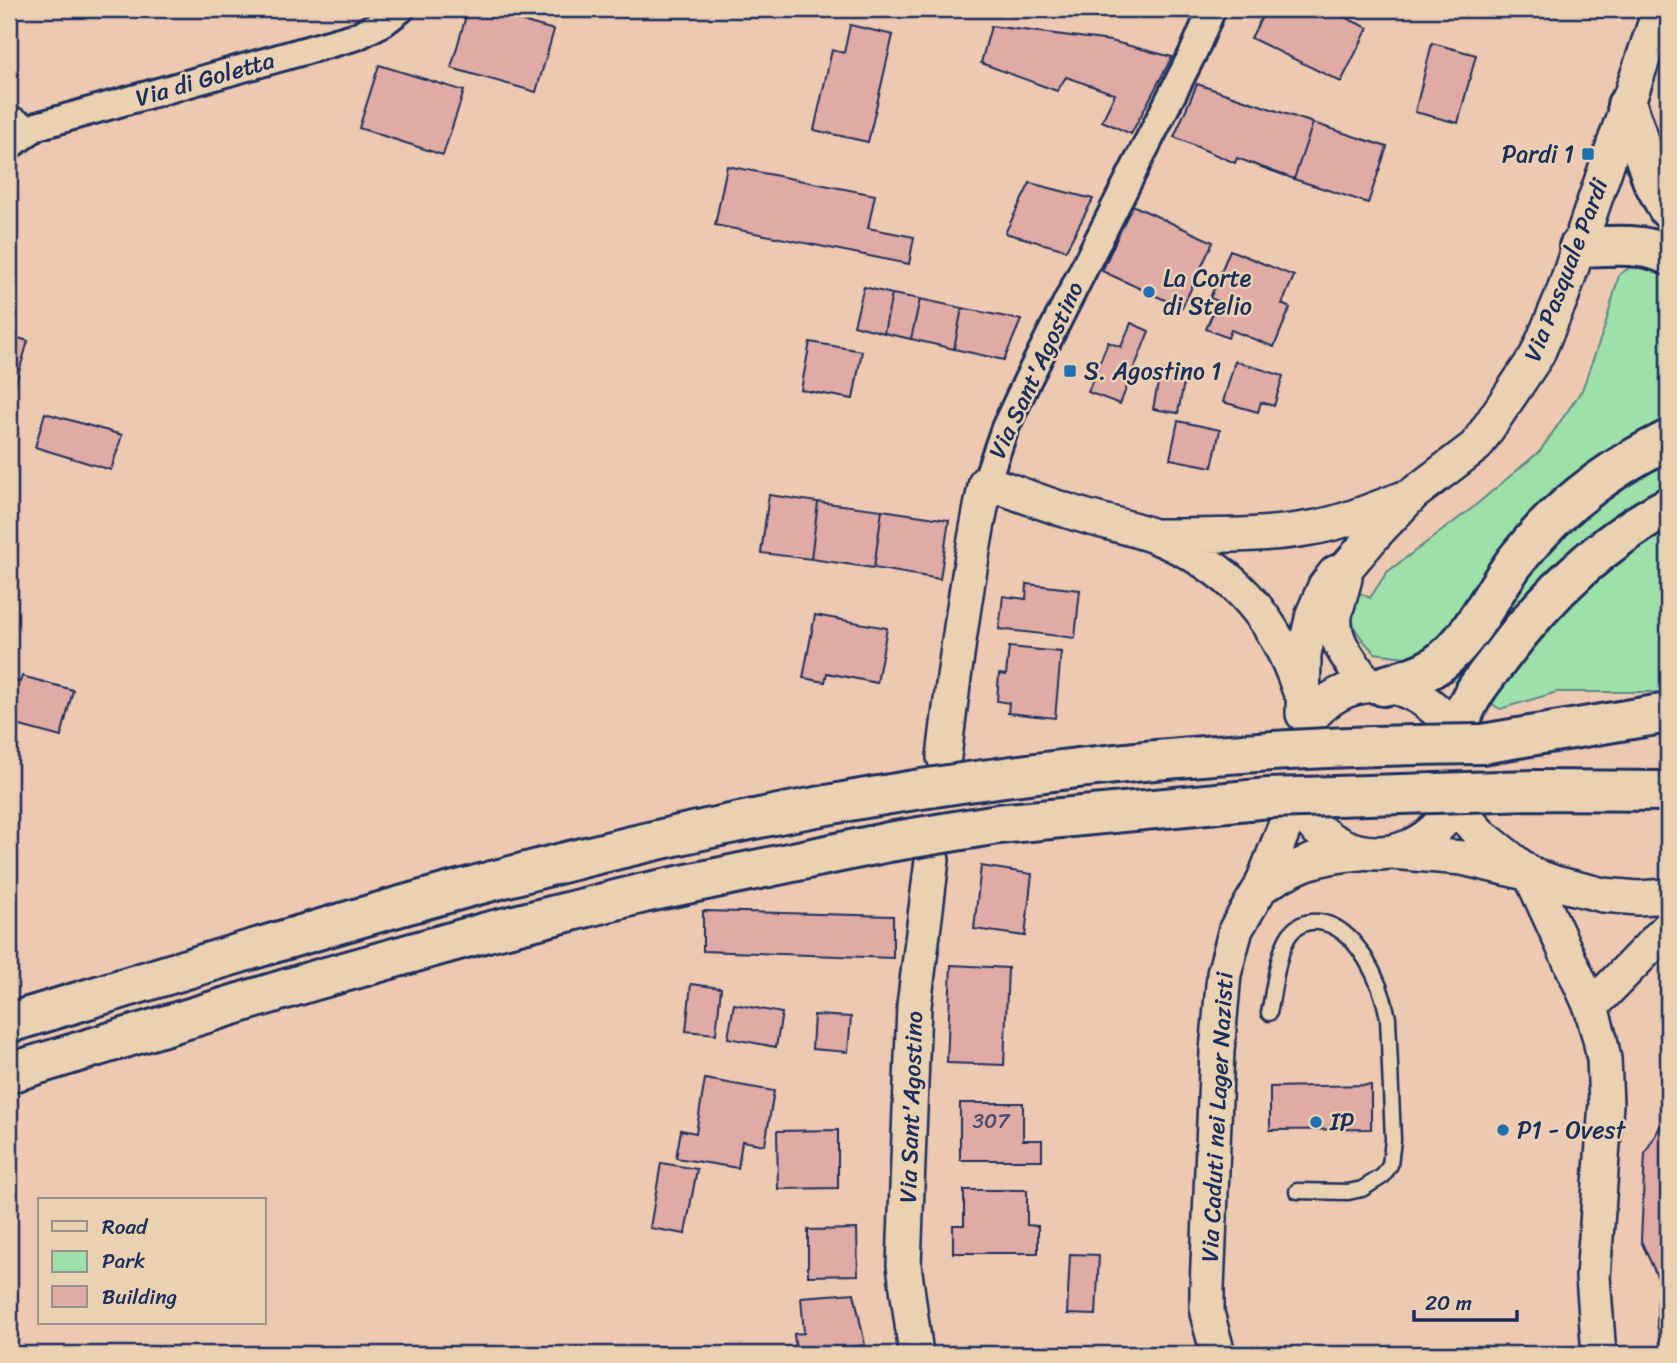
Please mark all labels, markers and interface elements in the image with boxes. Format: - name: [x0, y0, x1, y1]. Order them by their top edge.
- street label: Via di Goletta: [131, 39, 279, 119]
- place label: Pardi 1: [1502, 133, 1574, 175]
- marker: Pardi 1: [1580, 146, 1596, 162]
- street label: Via Pasquale Pardi: [1512, 171, 1621, 368]
- place label: La Corte di Stelio: [1163, 257, 1252, 327]
- street label: Via Sant'Agostino: [976, 274, 1096, 466]
- marker: La Corte di Stelio: [1141, 284, 1157, 300]
- place label: S. Agostino 1: [1084, 350, 1221, 392]
- marker: S. Agostino 1: [1062, 363, 1078, 379]
- street label: Via Caduti nei Lager Nazisti: [1188, 970, 1246, 1263]
- street label: Via Sant'Agostino: [887, 1010, 935, 1204]
- place label: IP: [1329, 1101, 1355, 1143]
- house number: 307: [973, 1102, 1011, 1140]
- place label: P1 - Ovest: [1517, 1109, 1627, 1151]
- marker: IP: [1308, 1114, 1324, 1130]
- marker: P1 - Ovest: [1495, 1122, 1511, 1138]
- legend: [38, 1198, 266, 1324]
- text: Road: [102, 1208, 149, 1246]
- text: Park: [102, 1242, 145, 1280]
- text: Building: [102, 1278, 178, 1316]
- scale bar: [1414, 1279, 1518, 1323]
- text: 20 m: [1425, 1284, 1472, 1322]

